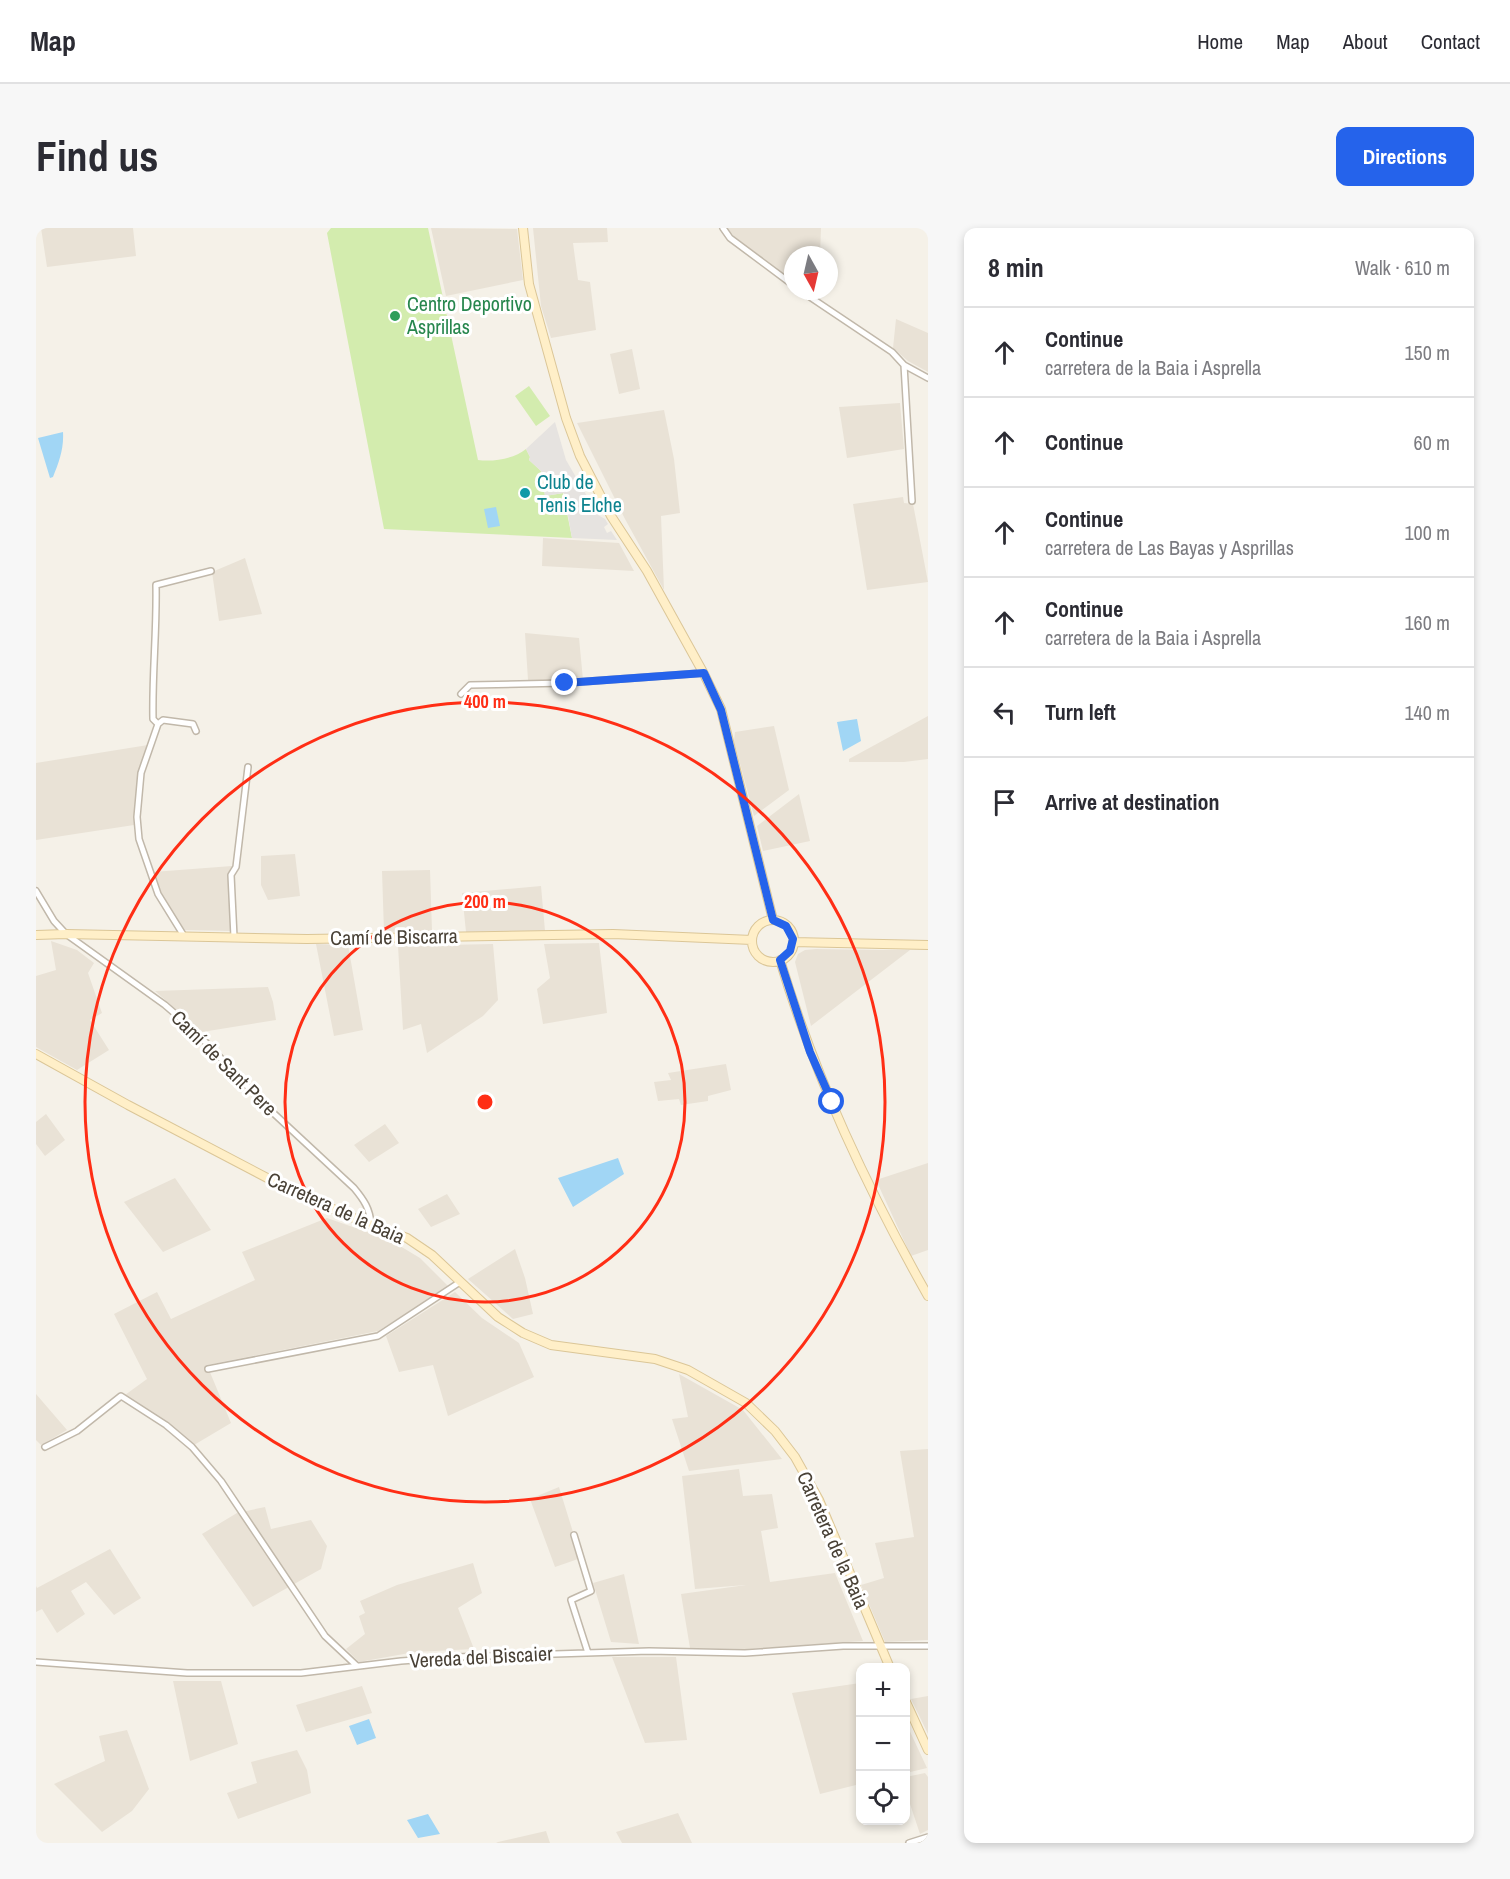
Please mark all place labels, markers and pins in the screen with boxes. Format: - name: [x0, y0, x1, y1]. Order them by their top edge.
- place label: Centro Deportivo Asprillas: [406, 290, 532, 340]
- marker: Centro Deportivo Asprillas: [388, 309, 402, 323]
- place label: Club de Tenis Elche: [537, 468, 622, 518]
- marker: Club de Tenis Elche: [518, 486, 532, 500]
- centre of rings: [475, 1092, 495, 1112]

